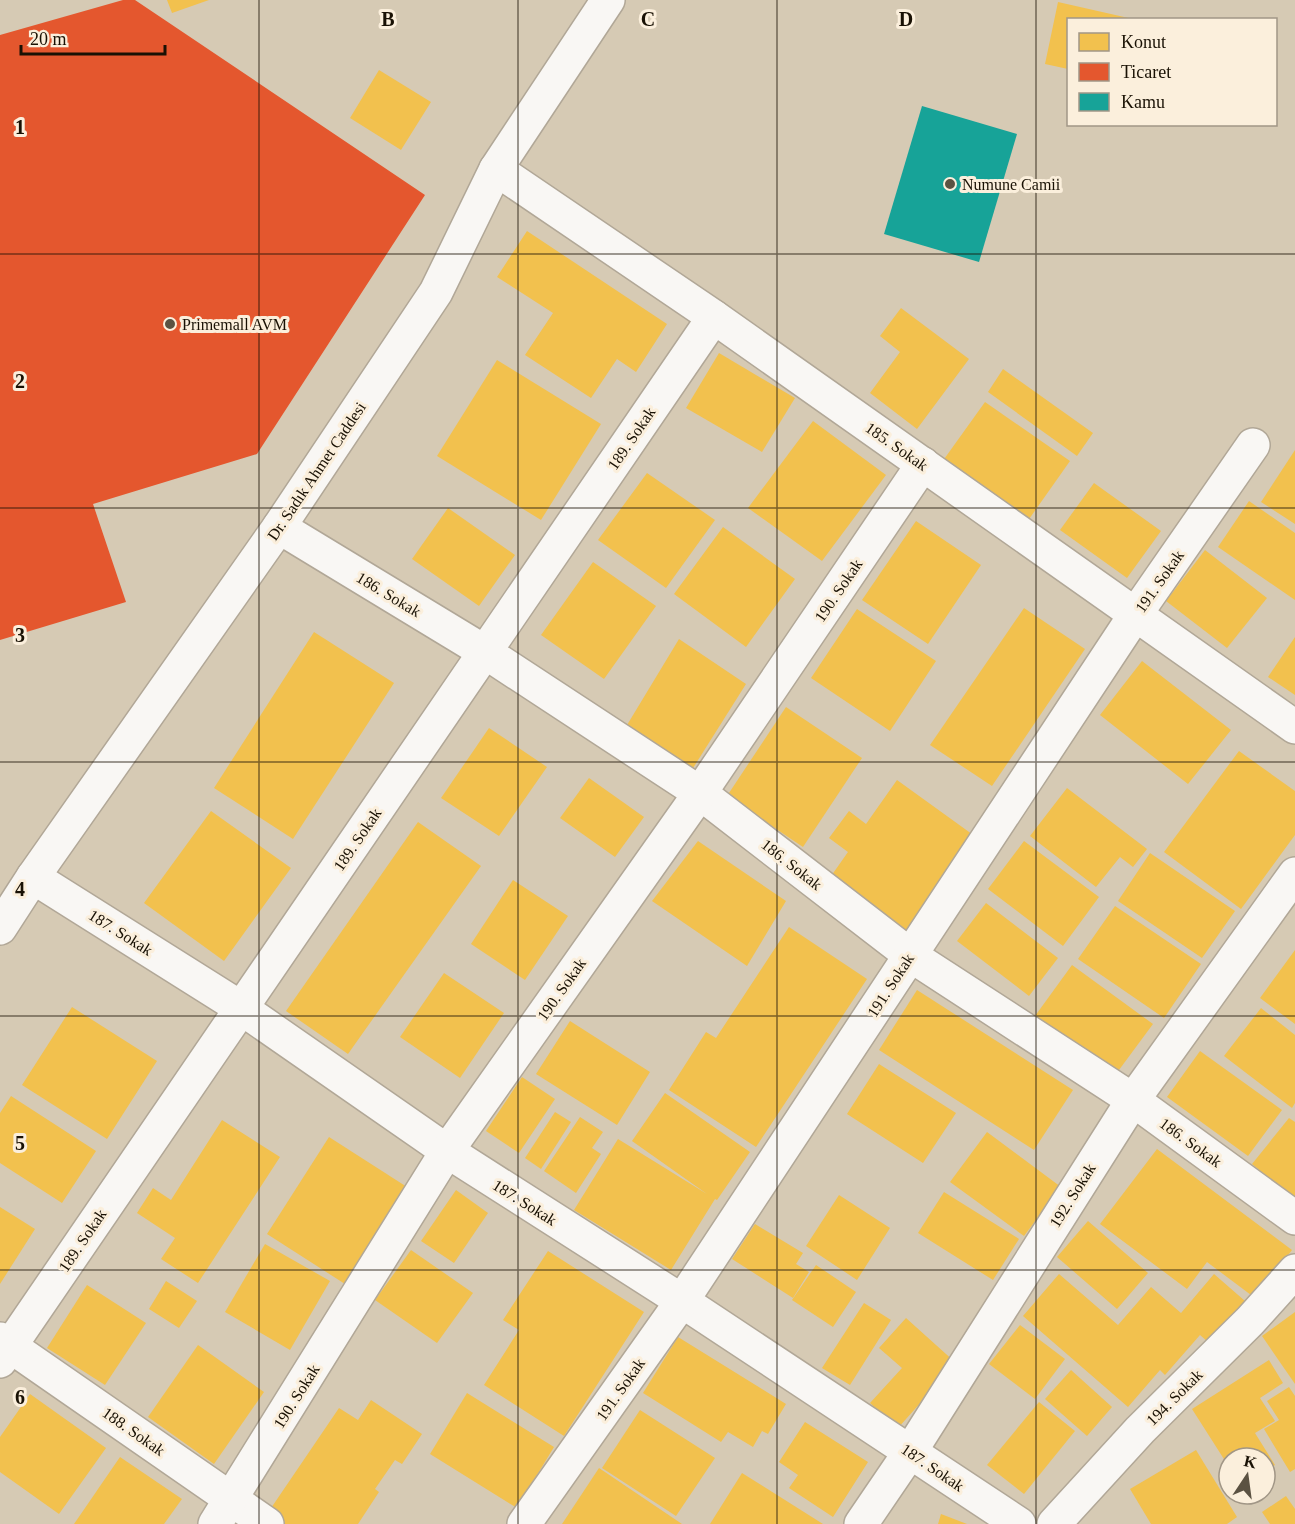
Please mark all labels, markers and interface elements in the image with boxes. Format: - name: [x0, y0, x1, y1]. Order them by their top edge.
- text: B: [381, 8, 395, 30]
- text: C: [641, 8, 655, 30]
- text: D: [899, 8, 913, 30]
- scale bar: [21, 18, 165, 56]
- legend: [1067, 18, 1277, 126]
- text: 20 m: [30, 29, 67, 49]
- text: Konut: [1121, 32, 1166, 52]
- text: Ticaret: [1121, 62, 1171, 82]
- text: Kamu: [1121, 92, 1165, 112]
- text: 1: [15, 116, 25, 138]
- place label: Numune Camii: [962, 176, 1061, 193]
- marker: Numune Camii: [943, 177, 957, 191]
- place label: Primemall AVM: [182, 316, 287, 333]
- marker: Primemall AVM: [163, 317, 177, 331]
- text: 2: [15, 370, 25, 392]
- street label: Dr. Sadık Ahmet Caddesi: [264, 399, 369, 543]
- street label: 189. Sokak: [604, 404, 659, 473]
- street label: 185. Sokak: [862, 419, 931, 474]
- street label: 191. Sokak: [1132, 547, 1187, 616]
- street label: 190. Sokak: [811, 556, 866, 625]
- street label: 186. Sokak: [354, 569, 424, 620]
- text: 3: [15, 624, 25, 646]
- street label: 189. Sokak: [330, 805, 385, 874]
- street label: 186. Sokak: [758, 836, 825, 893]
- text: 4: [15, 878, 25, 900]
- street label: 187. Sokak: [86, 906, 156, 959]
- street label: 191. Sokak: [864, 950, 917, 1020]
- street label: 190. Sokak: [534, 955, 589, 1024]
- street label: 186. Sokak: [1157, 1114, 1225, 1170]
- text: 5: [15, 1132, 25, 1154]
- street label: 192. Sokak: [1046, 1160, 1099, 1230]
- street label: 187. Sokak: [490, 1176, 560, 1229]
- street label: 189. Sokak: [55, 1206, 110, 1275]
- street label: 191. Sokak: [593, 1355, 648, 1424]
- street label: 190. Sokak: [270, 1361, 323, 1431]
- street label: 194. Sokak: [1143, 1366, 1206, 1429]
- text: 6: [15, 1386, 25, 1408]
- street label: 188. Sokak: [99, 1404, 168, 1459]
- street label: 187. Sokak: [898, 1440, 967, 1495]
- north arrow: [1217, 1446, 1277, 1506]
- text: K: [1242, 1452, 1259, 1472]

